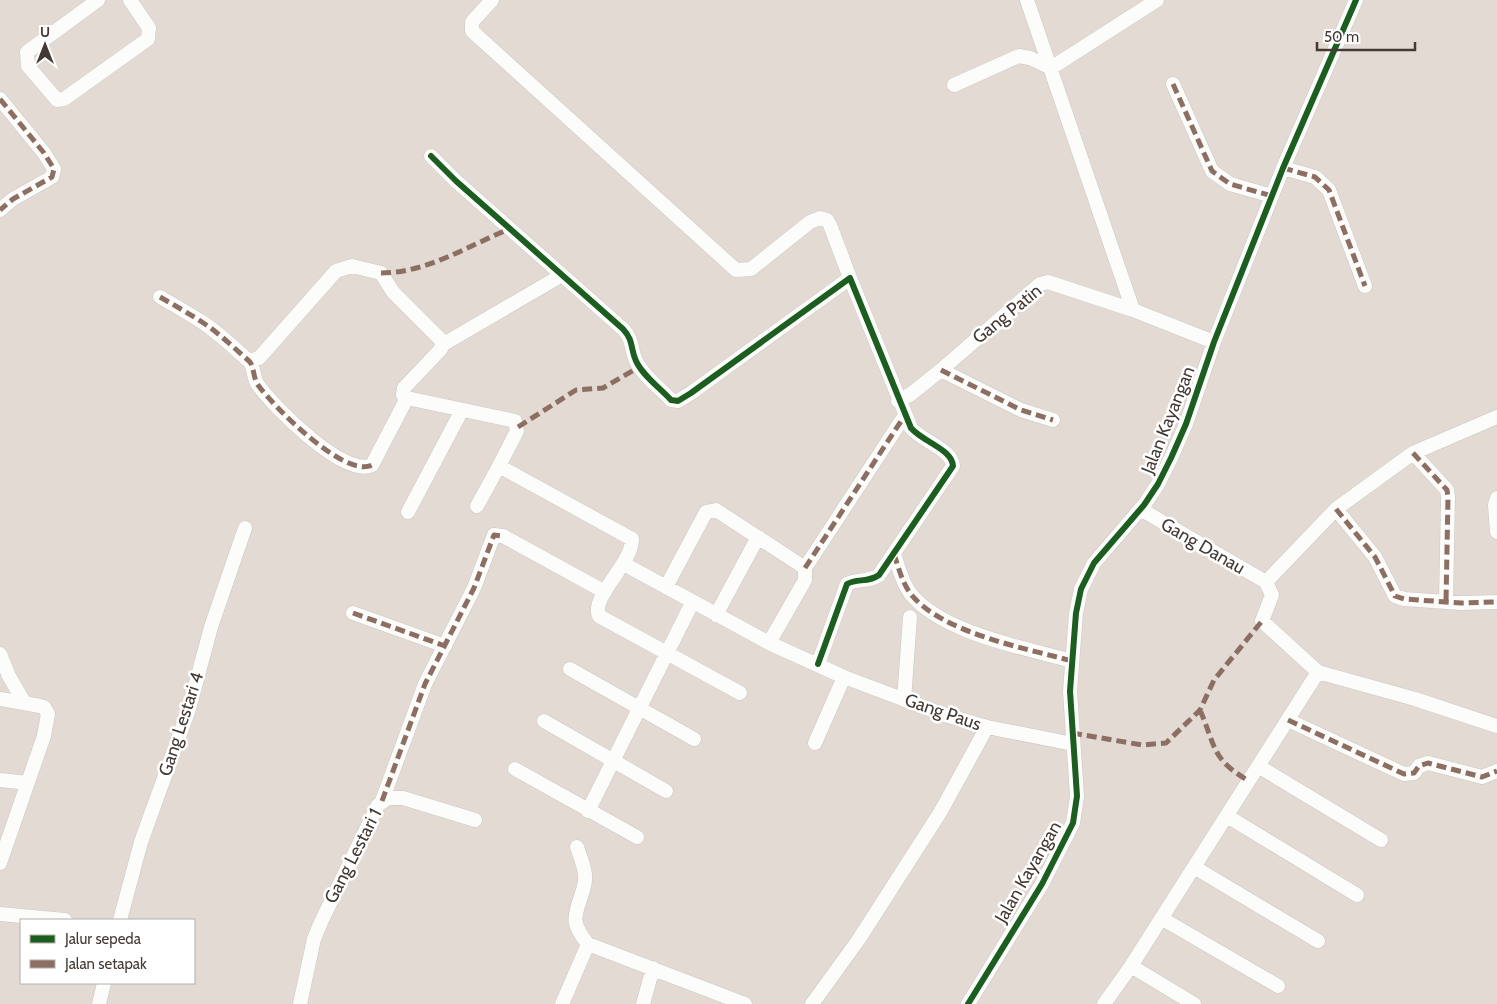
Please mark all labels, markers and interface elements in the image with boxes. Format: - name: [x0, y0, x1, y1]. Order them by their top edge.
- north arrow: [20, 20, 70, 70]
- scale bar: [1317, 20, 1414, 52]
- text: U: [40, 23, 50, 41]
- text: 50 m: [1324, 28, 1359, 46]
- street label: Gang Patin: [968, 280, 1046, 348]
- street label: Jalan Kayangan: [1136, 363, 1200, 478]
- street label: Gang Danau: [1157, 513, 1249, 579]
- street label: Gang Lestari 4: [154, 669, 208, 779]
- street label: Gang Paus: [902, 689, 984, 735]
- street label: Gang Lestari 1: [320, 805, 386, 907]
- street label: Jalan Kayangan: [990, 817, 1066, 928]
- legend: [20, 919, 195, 984]
- text: Jalur sepeda: [64, 930, 142, 948]
- text: Jalan setapak: [64, 955, 147, 973]

